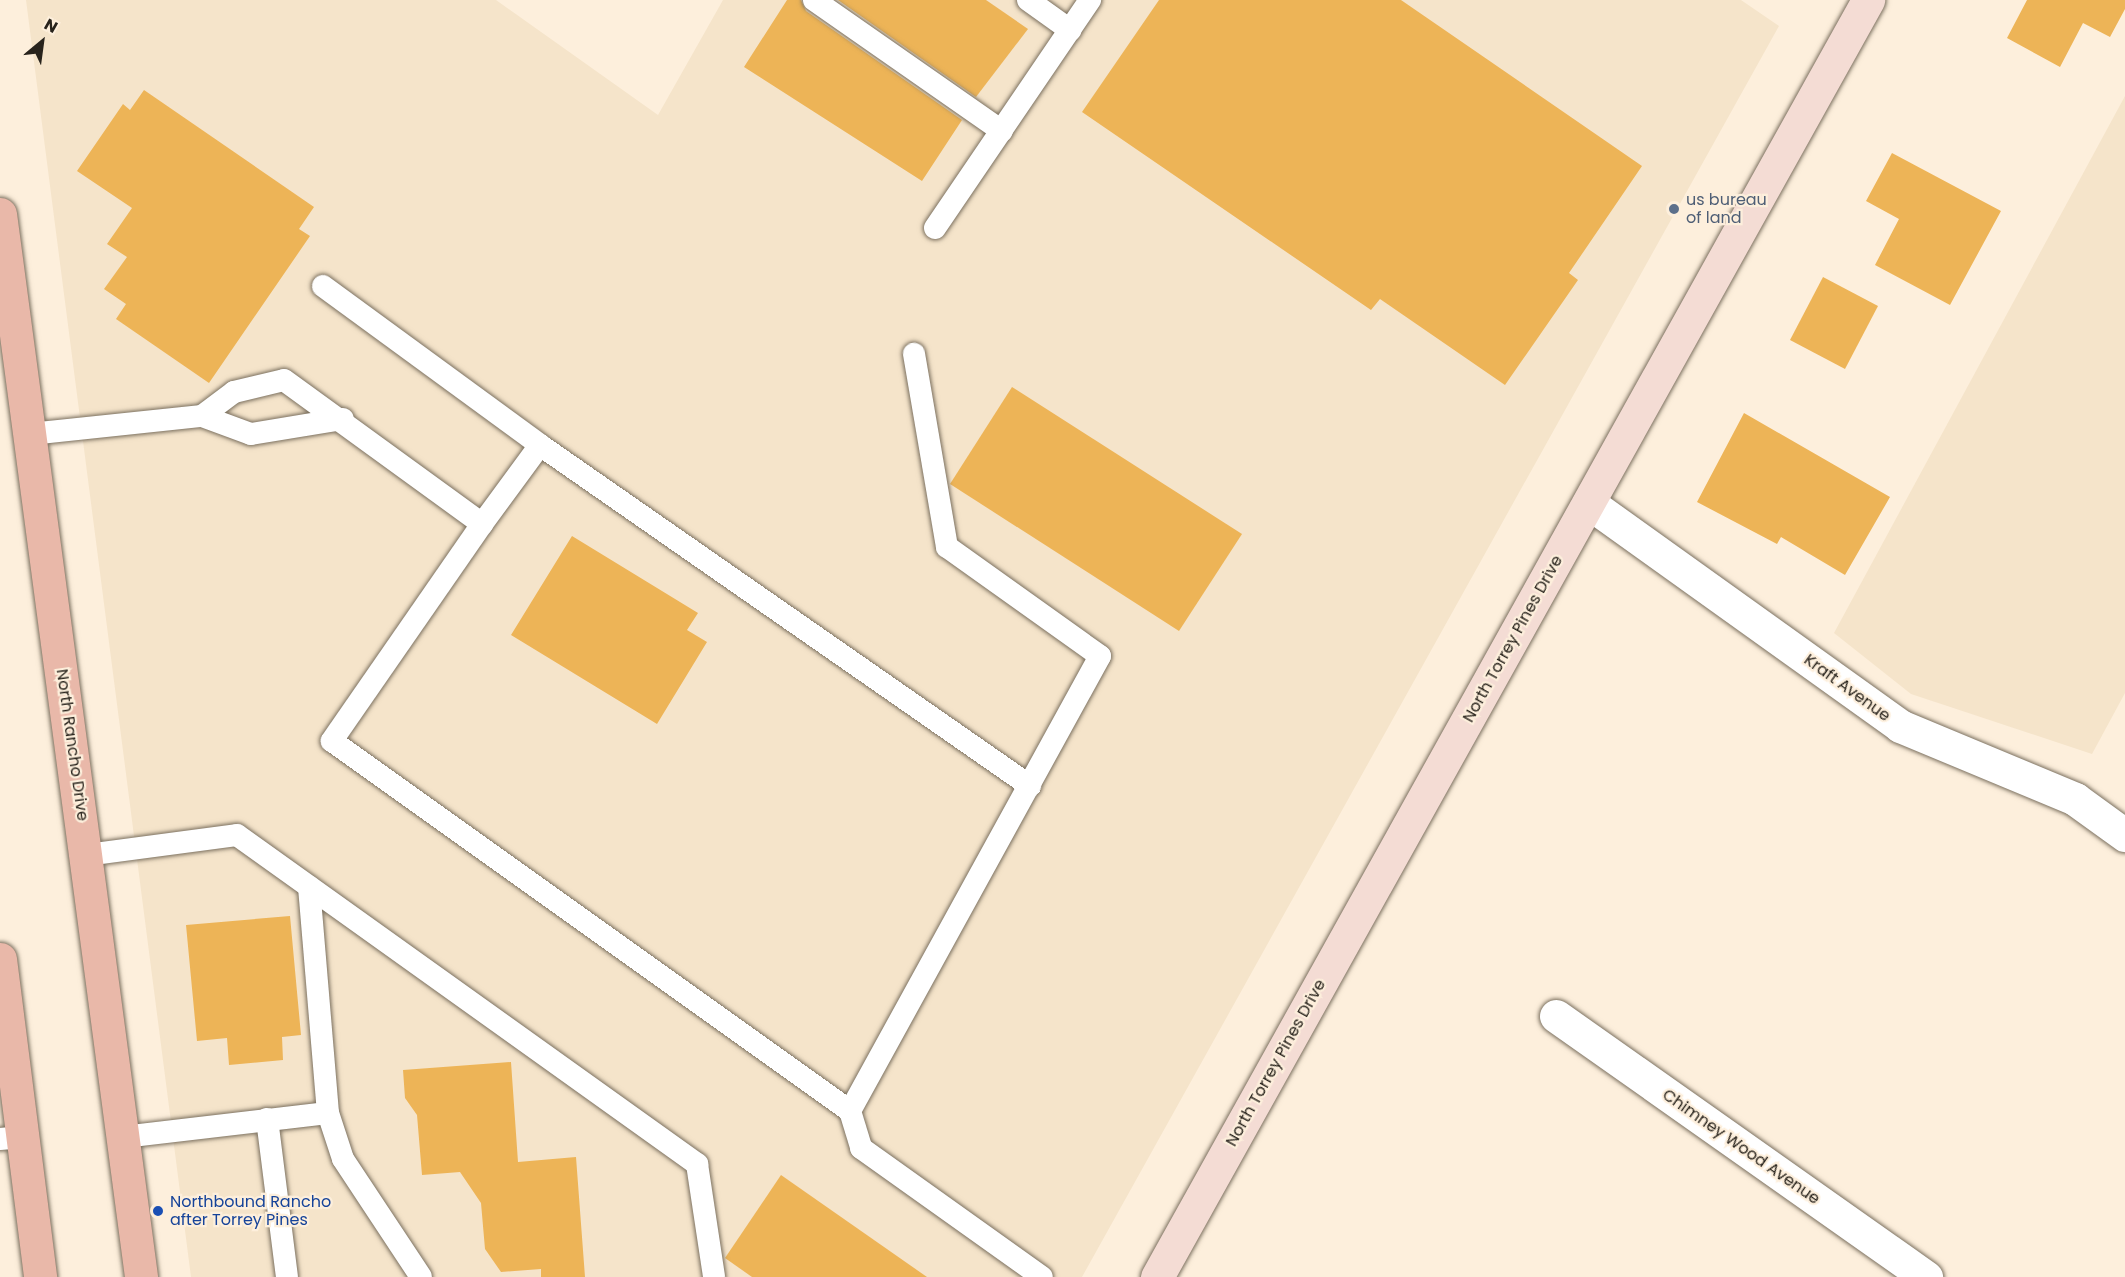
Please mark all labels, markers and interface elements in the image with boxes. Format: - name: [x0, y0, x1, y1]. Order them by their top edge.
- north arrow: [12, 12, 72, 72]
- text: N: [40, 13, 62, 39]
- place label: us bureau of land: [1686, 190, 1767, 228]
- marker: us bureau of land: [1667, 202, 1681, 216]
- street label: North Torrey Pines Drive: [1459, 552, 1567, 726]
- street label: Kraft Avenue: [1800, 650, 1894, 726]
- street label: North Rancho Drive: [52, 668, 92, 822]
- street label: North Torrey Pines Drive: [1222, 976, 1330, 1150]
- street label: Chimney Wood Avenue: [1659, 1085, 1823, 1209]
- place label: Northbound Rancho after Torrey Pines: [170, 1192, 331, 1230]
- marker: Northbound Rancho after Torrey Pines: [151, 1204, 165, 1218]

